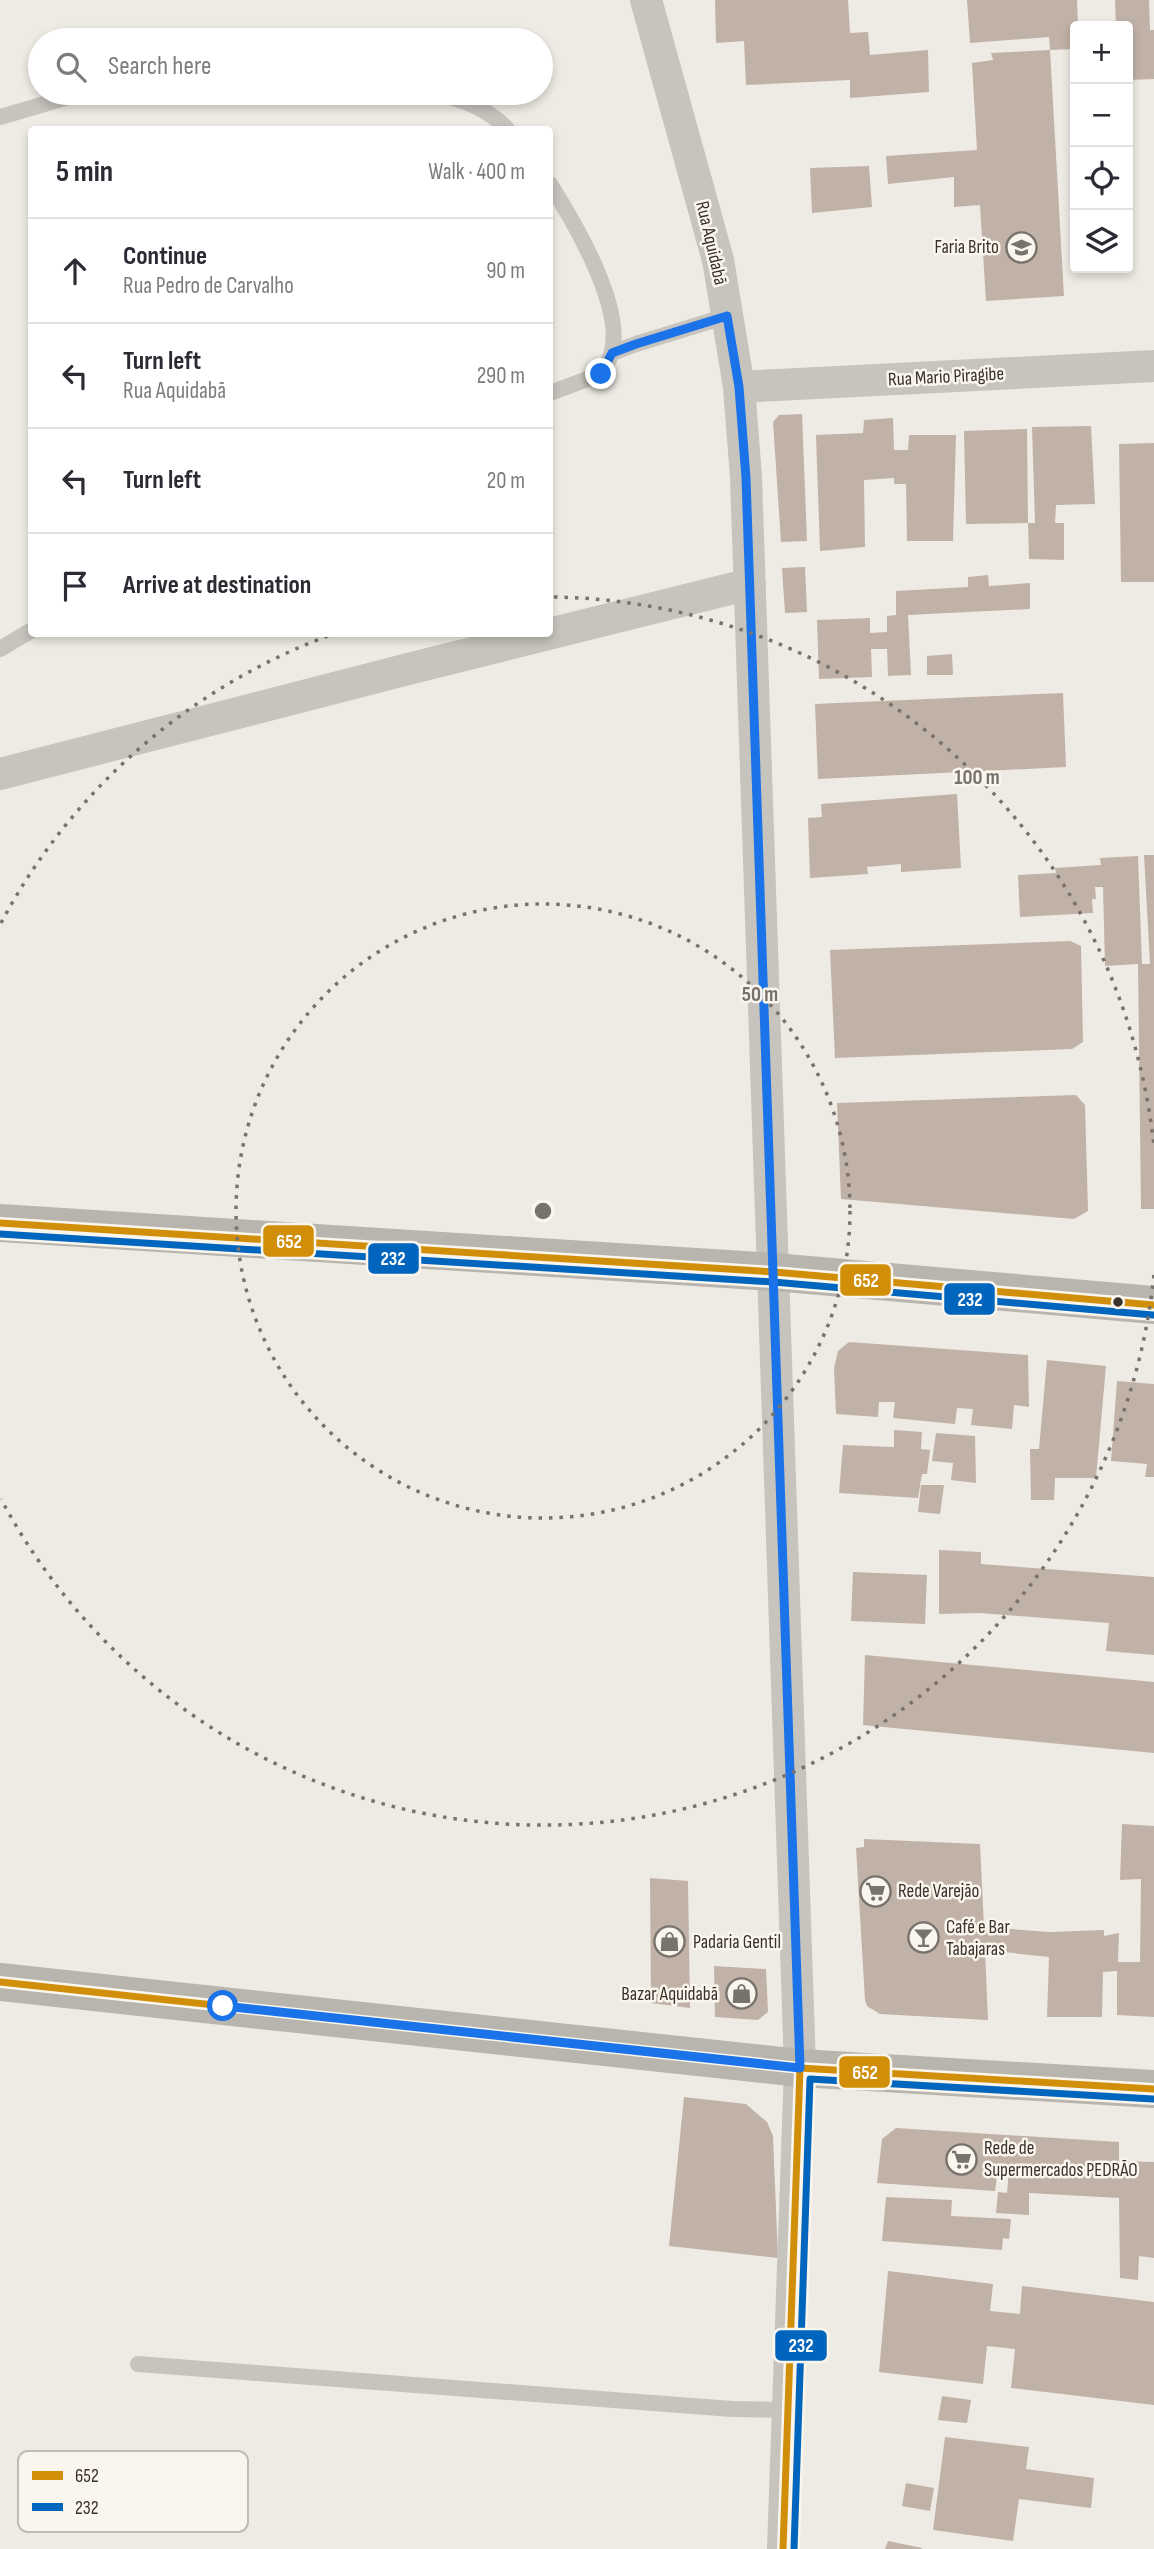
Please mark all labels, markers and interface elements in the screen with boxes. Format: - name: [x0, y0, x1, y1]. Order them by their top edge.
- map controls: [1070, 21, 1133, 273]
- button: +: [1070, 21, 1133, 84]
- search box: [28, 28, 553, 105]
- icon: search: [52, 48, 90, 86]
- text: Search here: [108, 51, 211, 82]
- button: −: [1070, 84, 1133, 147]
- button: locate: [1070, 147, 1133, 210]
- text: 5 min: [56, 154, 113, 190]
- text: Walk · 400 m: [428, 158, 525, 186]
- street label: Rua Aquidabã: [690, 199, 732, 287]
- button: layers: [1070, 210, 1133, 273]
- school or university icon: Faria Brito: [1005, 230, 1039, 264]
- place label: Faria Brito: [935, 236, 999, 259]
- text: Continue: [123, 241, 207, 272]
- icon: ahead: [56, 252, 94, 290]
- text: 90 m: [486, 257, 525, 285]
- text: Rua Pedro de Carvalho: [123, 272, 294, 300]
- text: Turn left: [123, 346, 201, 377]
- icon: left: [56, 357, 94, 395]
- route end: [585, 358, 616, 389]
- text: 290 m: [477, 362, 525, 390]
- street label: Rua Mario Piragibe: [887, 362, 1005, 392]
- text: Rua Aquidabã: [123, 377, 226, 405]
- icon: left: [56, 462, 94, 500]
- text: Turn left: [123, 465, 201, 496]
- text: 20 m: [487, 467, 525, 495]
- icon: arrive: [56, 567, 94, 605]
- text: Arrive at destination: [123, 570, 311, 601]
- text: 100 m: [954, 765, 1000, 790]
- text: 50 m: [742, 982, 778, 1007]
- centre of rings: [531, 1199, 555, 1223]
- line badge: 652: [262, 1224, 315, 1258]
- text: 652: [276, 1231, 302, 1254]
- line badge: 232: [367, 1242, 420, 1275]
- text: 232: [380, 1248, 406, 1271]
- line badge: 652: [839, 1263, 892, 1297]
- text: 652: [853, 1270, 879, 1293]
- line badge: 232: [943, 1282, 996, 1316]
- text: 232: [957, 1289, 983, 1312]
- unlabelled marker: [1111, 1295, 1125, 1309]
- supermarket icon: Rede Varejão: [858, 1874, 892, 1908]
- place label: Rede Varejão: [898, 1880, 979, 1903]
- place label: Café e Bar Tabajaras: [946, 1916, 1010, 1961]
- bar icon: Café e Bar Tabajaras: [906, 1921, 940, 1955]
- shop icon: Padaria Gentil: [653, 1925, 687, 1959]
- place label: Padaria Gentil: [693, 1931, 781, 1954]
- shop icon: Bazar Aquidabã: [724, 1977, 758, 2011]
- place label: Bazar Aquidabã: [621, 1983, 718, 2006]
- route start: [207, 1990, 238, 2021]
- line badge: 652: [838, 2055, 891, 2089]
- text: 652: [852, 2062, 878, 2085]
- place label: Rede de Supermercados PEDRÃO: [984, 2137, 1138, 2182]
- supermarket icon: Rede de Supermercados PEDRÃO: [944, 2142, 978, 2176]
- line badge: 232: [774, 2329, 828, 2362]
- text: 232: [788, 2335, 814, 2358]
- legend: [18, 2451, 248, 2532]
- text: 652: [75, 2465, 99, 2488]
- text: 232: [75, 2497, 99, 2520]

